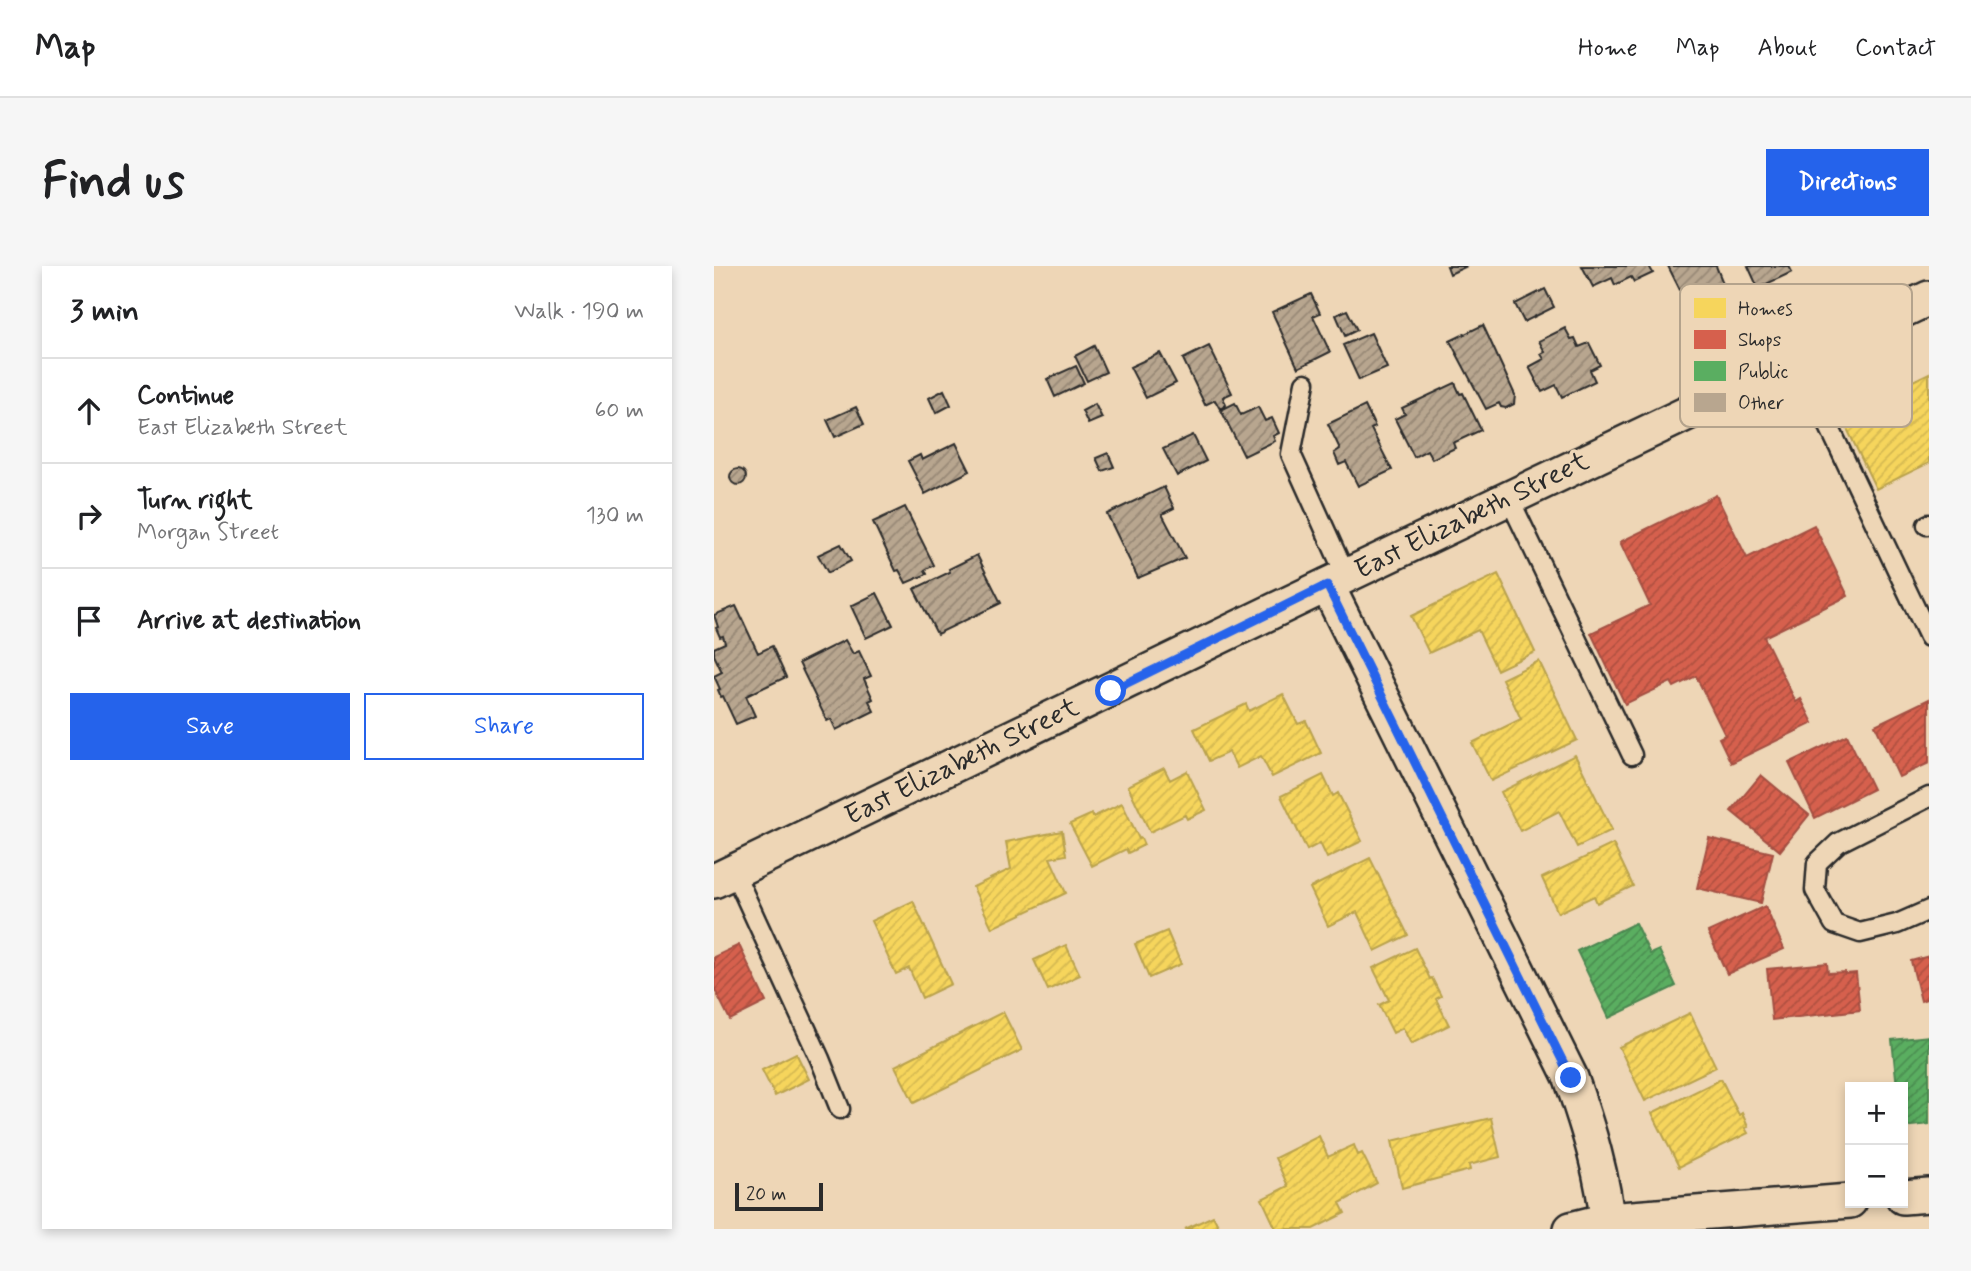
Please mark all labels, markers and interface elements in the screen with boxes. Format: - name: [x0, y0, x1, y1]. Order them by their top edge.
- text: Map: [35, 26, 95, 70]
- text: Home: [1578, 33, 1638, 64]
- text: Map: [1676, 33, 1720, 64]
- text: About: [1758, 33, 1817, 64]
- text: Contact: [1855, 33, 1936, 64]
- button: Directions: [1766, 149, 1929, 216]
- text: Find us: [42, 150, 185, 215]
- legend: [1680, 284, 1912, 427]
- text: 3 min: [70, 292, 139, 331]
- text: Walk · 190 m: [514, 297, 644, 327]
- text: Homes: [1738, 297, 1793, 322]
- text: Shops: [1738, 328, 1781, 353]
- text: Public: [1738, 360, 1789, 385]
- text: Continue: [137, 379, 234, 413]
- text: Other: [1738, 391, 1784, 416]
- icon: ahead: [70, 392, 108, 430]
- text: 60 m: [595, 396, 644, 426]
- text: East Elizabeth Street: [137, 413, 348, 443]
- street label: East Elizabeth Street: [1349, 443, 1596, 589]
- text: Turn right: [137, 484, 253, 518]
- icon: right: [70, 497, 108, 535]
- text: 130 m: [586, 501, 644, 531]
- text: Morgan Street: [137, 518, 279, 548]
- icon: arrive: [70, 602, 108, 640]
- text: Arrive at destination: [137, 604, 361, 638]
- route start: [1095, 675, 1126, 706]
- street label: East Elizabeth Street: [839, 689, 1086, 835]
- button: Save: [70, 693, 350, 760]
- button: Share: [364, 693, 644, 760]
- route end: [1555, 1062, 1586, 1093]
- map controls: [1845, 1082, 1908, 1208]
- button: +: [1845, 1082, 1908, 1145]
- button: −: [1845, 1145, 1908, 1208]
- scale bar: [735, 1180, 822, 1212]
- text: 20 m: [746, 1182, 786, 1207]

